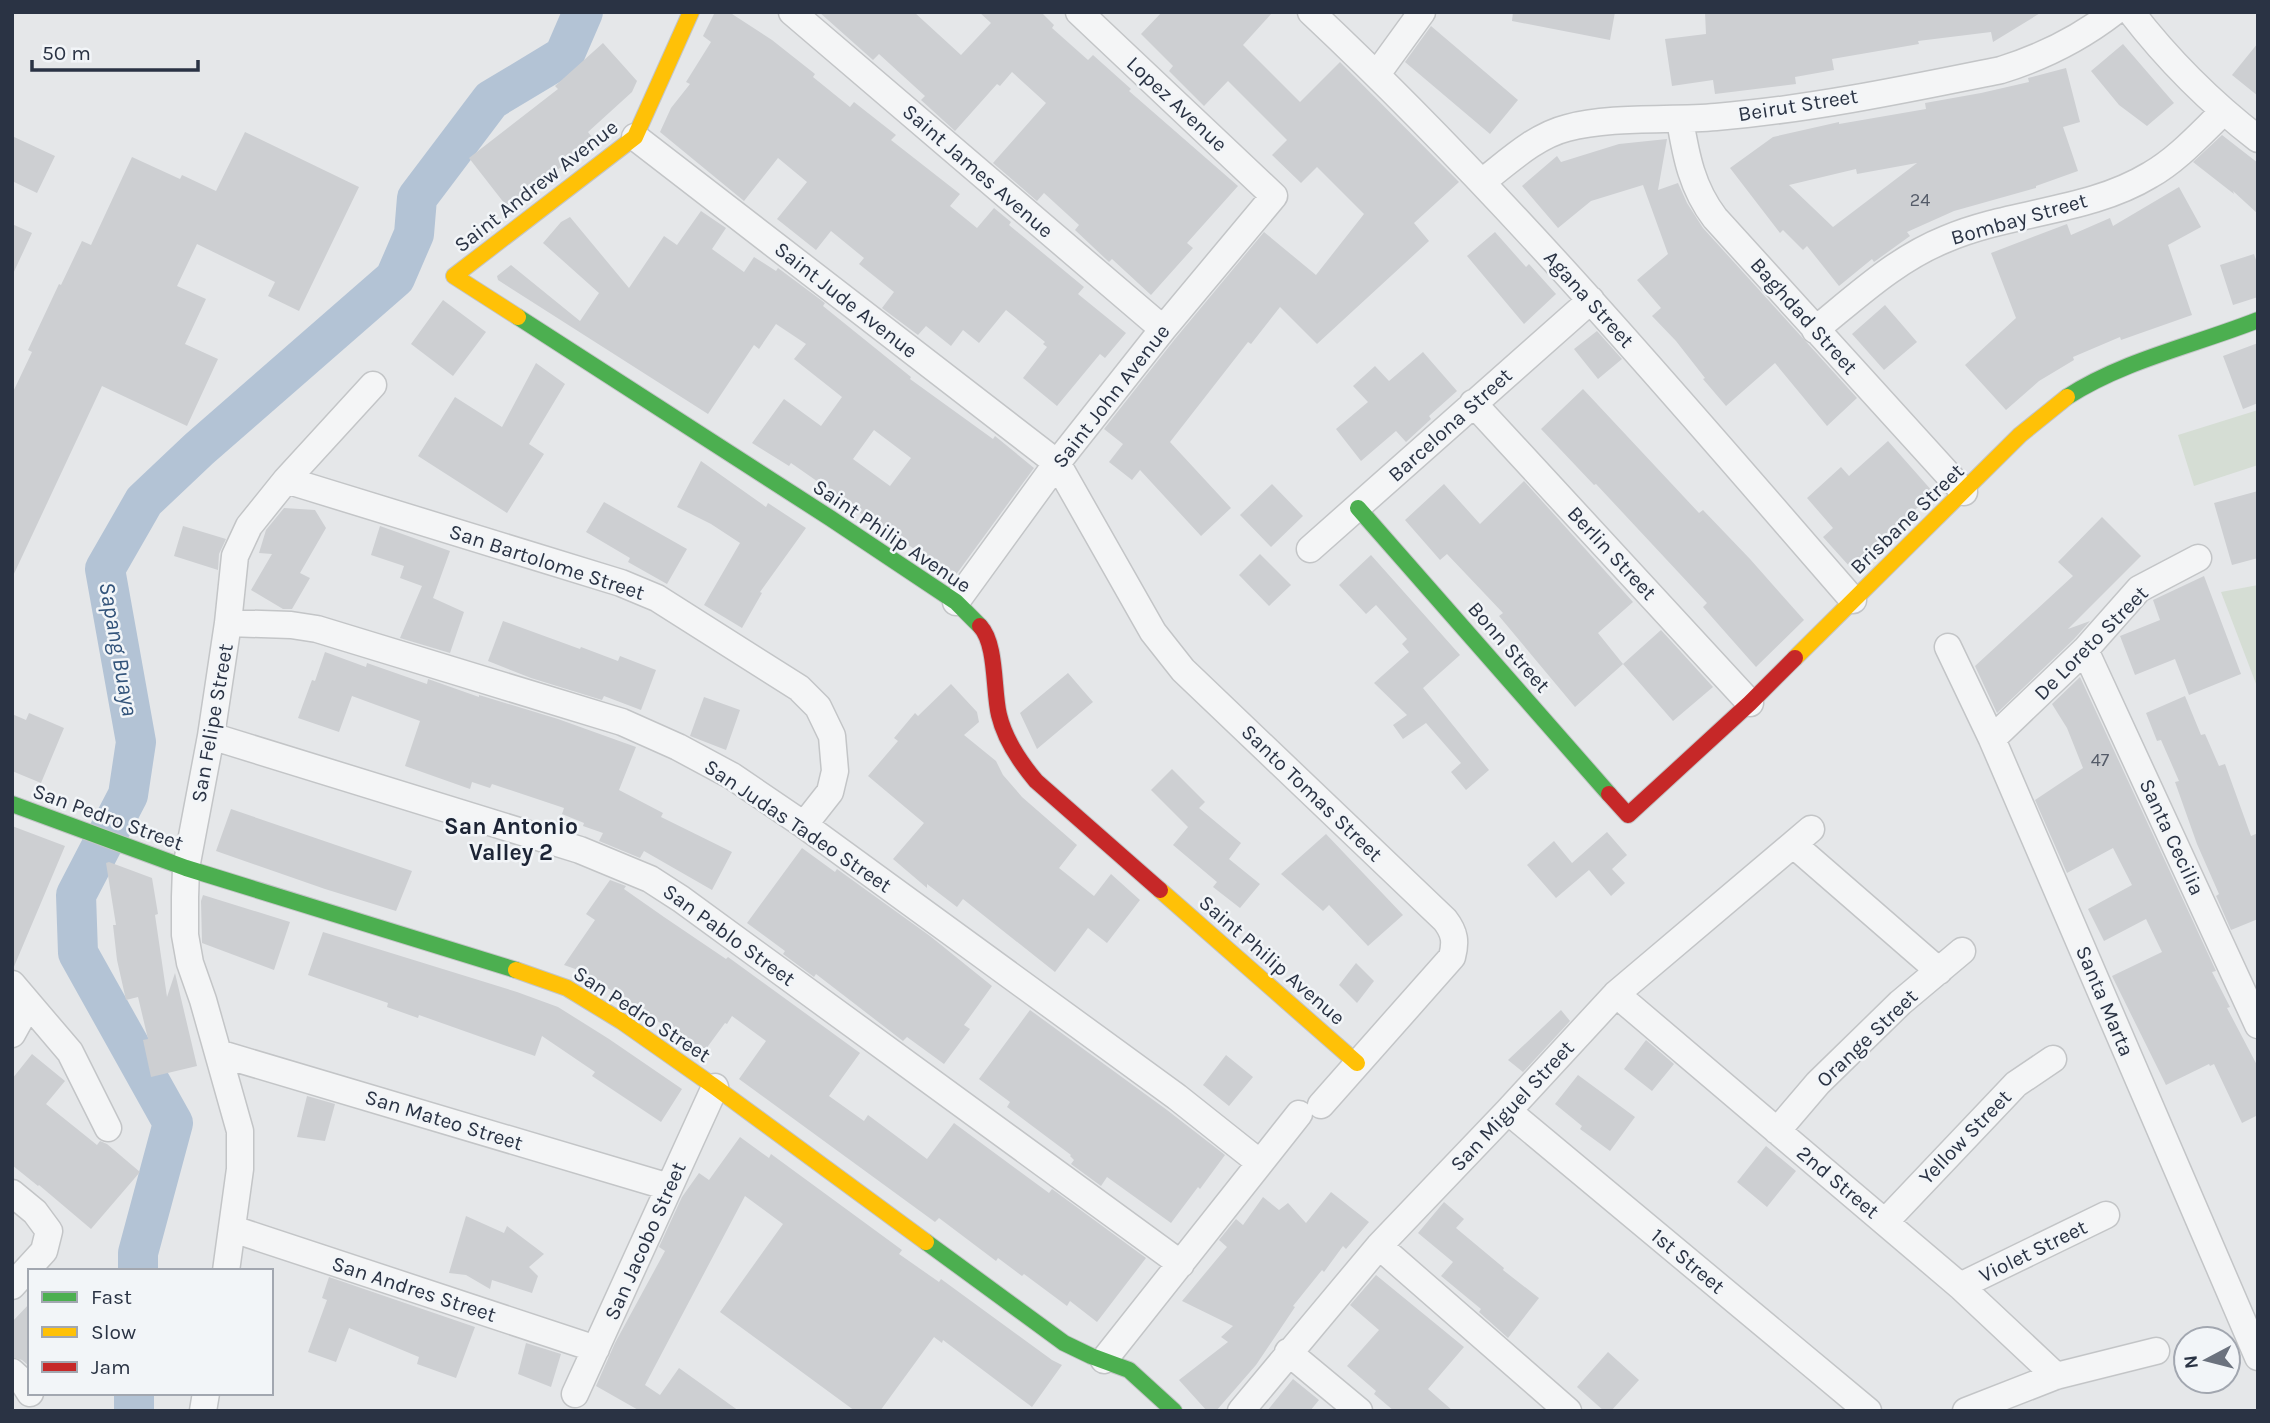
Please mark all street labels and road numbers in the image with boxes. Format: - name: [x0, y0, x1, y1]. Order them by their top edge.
- street label: Lopez Avenue: [1122, 51, 1232, 157]
- street label: Beirut Street: [1736, 84, 1860, 126]
- street label: Saint James Avenue: [898, 99, 1058, 243]
- street label: Saint Andrew Avenue: [449, 115, 623, 257]
- street label: Bombay Street: [1948, 188, 2090, 250]
- street label: Saint Jude Avenue: [770, 237, 922, 363]
- street label: Agana Street: [1539, 246, 1639, 353]
- street label: Baghdad Street: [1745, 253, 1863, 379]
- street label: Saint John Avenue: [1048, 319, 1174, 473]
- street label: Barcelona Street: [1383, 363, 1517, 487]
- street label: Brisbane Street: [1845, 459, 1969, 579]
- street label: Saint Philip Avenue: [809, 474, 975, 598]
- street label: Berlin Street: [1563, 501, 1661, 605]
- street label: San Bartolome Street: [446, 519, 648, 605]
- street label: De Loreto Street: [2029, 581, 2153, 705]
- street label: Bonn Street: [1463, 597, 1555, 697]
- street label: San Felipe Street: [186, 642, 238, 804]
- street label: Santo Tomas Street: [1237, 720, 1387, 866]
- street label: San Judas Tadeo Street: [700, 754, 896, 898]
- street label: Santa Cecilia: [2135, 775, 2209, 899]
- street label: San Pedro Street: [29, 779, 187, 855]
- street label: San Pablo Street: [658, 879, 800, 991]
- street label: Saint Philip Avenue: [1194, 890, 1350, 1030]
- street label: Santa Marta: [2071, 942, 2139, 1060]
- street label: San Pedro Street: [569, 961, 715, 1067]
- street label: Orange Street: [1812, 984, 1922, 1092]
- street label: San Miguel Street: [1445, 1036, 1579, 1176]
- street label: San Mateo Street: [362, 1085, 526, 1155]
- street label: Yellow Street: [1914, 1085, 2016, 1189]
- street label: 2nd Street: [1792, 1141, 1884, 1223]
- street label: San Jacobo Street: [599, 1158, 691, 1324]
- street label: Violet Street: [1975, 1215, 2091, 1287]
- street label: 1st Street: [1646, 1223, 1730, 1299]
- street label: San Andres Street: [329, 1251, 499, 1327]

